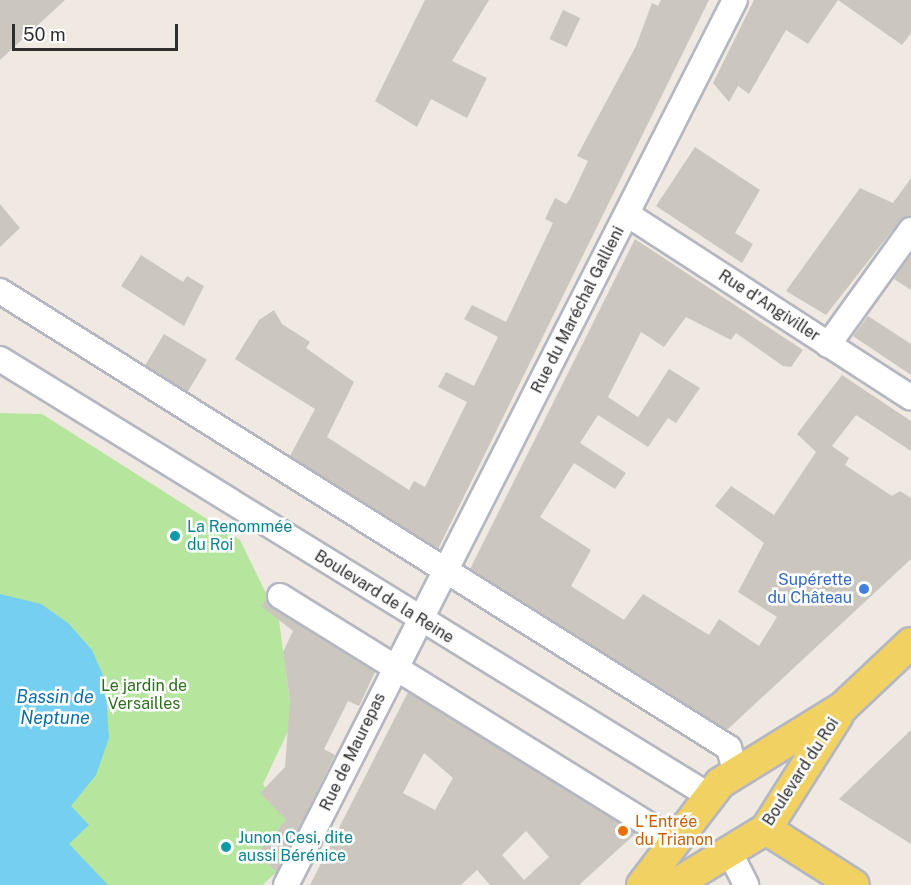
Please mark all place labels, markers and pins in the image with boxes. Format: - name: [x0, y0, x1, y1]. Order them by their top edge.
- place label: La Renommée du Roi: [187, 517, 292, 555]
- marker: La Renommée du Roi: [168, 529, 182, 543]
- place label: Supérette du Château: [767, 570, 852, 608]
- marker: Supérette du Château: [857, 582, 871, 596]
- place label: L'Entrée du Trianon: [635, 812, 713, 850]
- marker: L'Entrée du Trianon: [616, 824, 630, 838]
- place label: Junon Cesi, dite aussi Bérénice: [238, 828, 354, 866]
- marker: Junon Cesi, dite aussi Bérénice: [219, 840, 233, 854]

